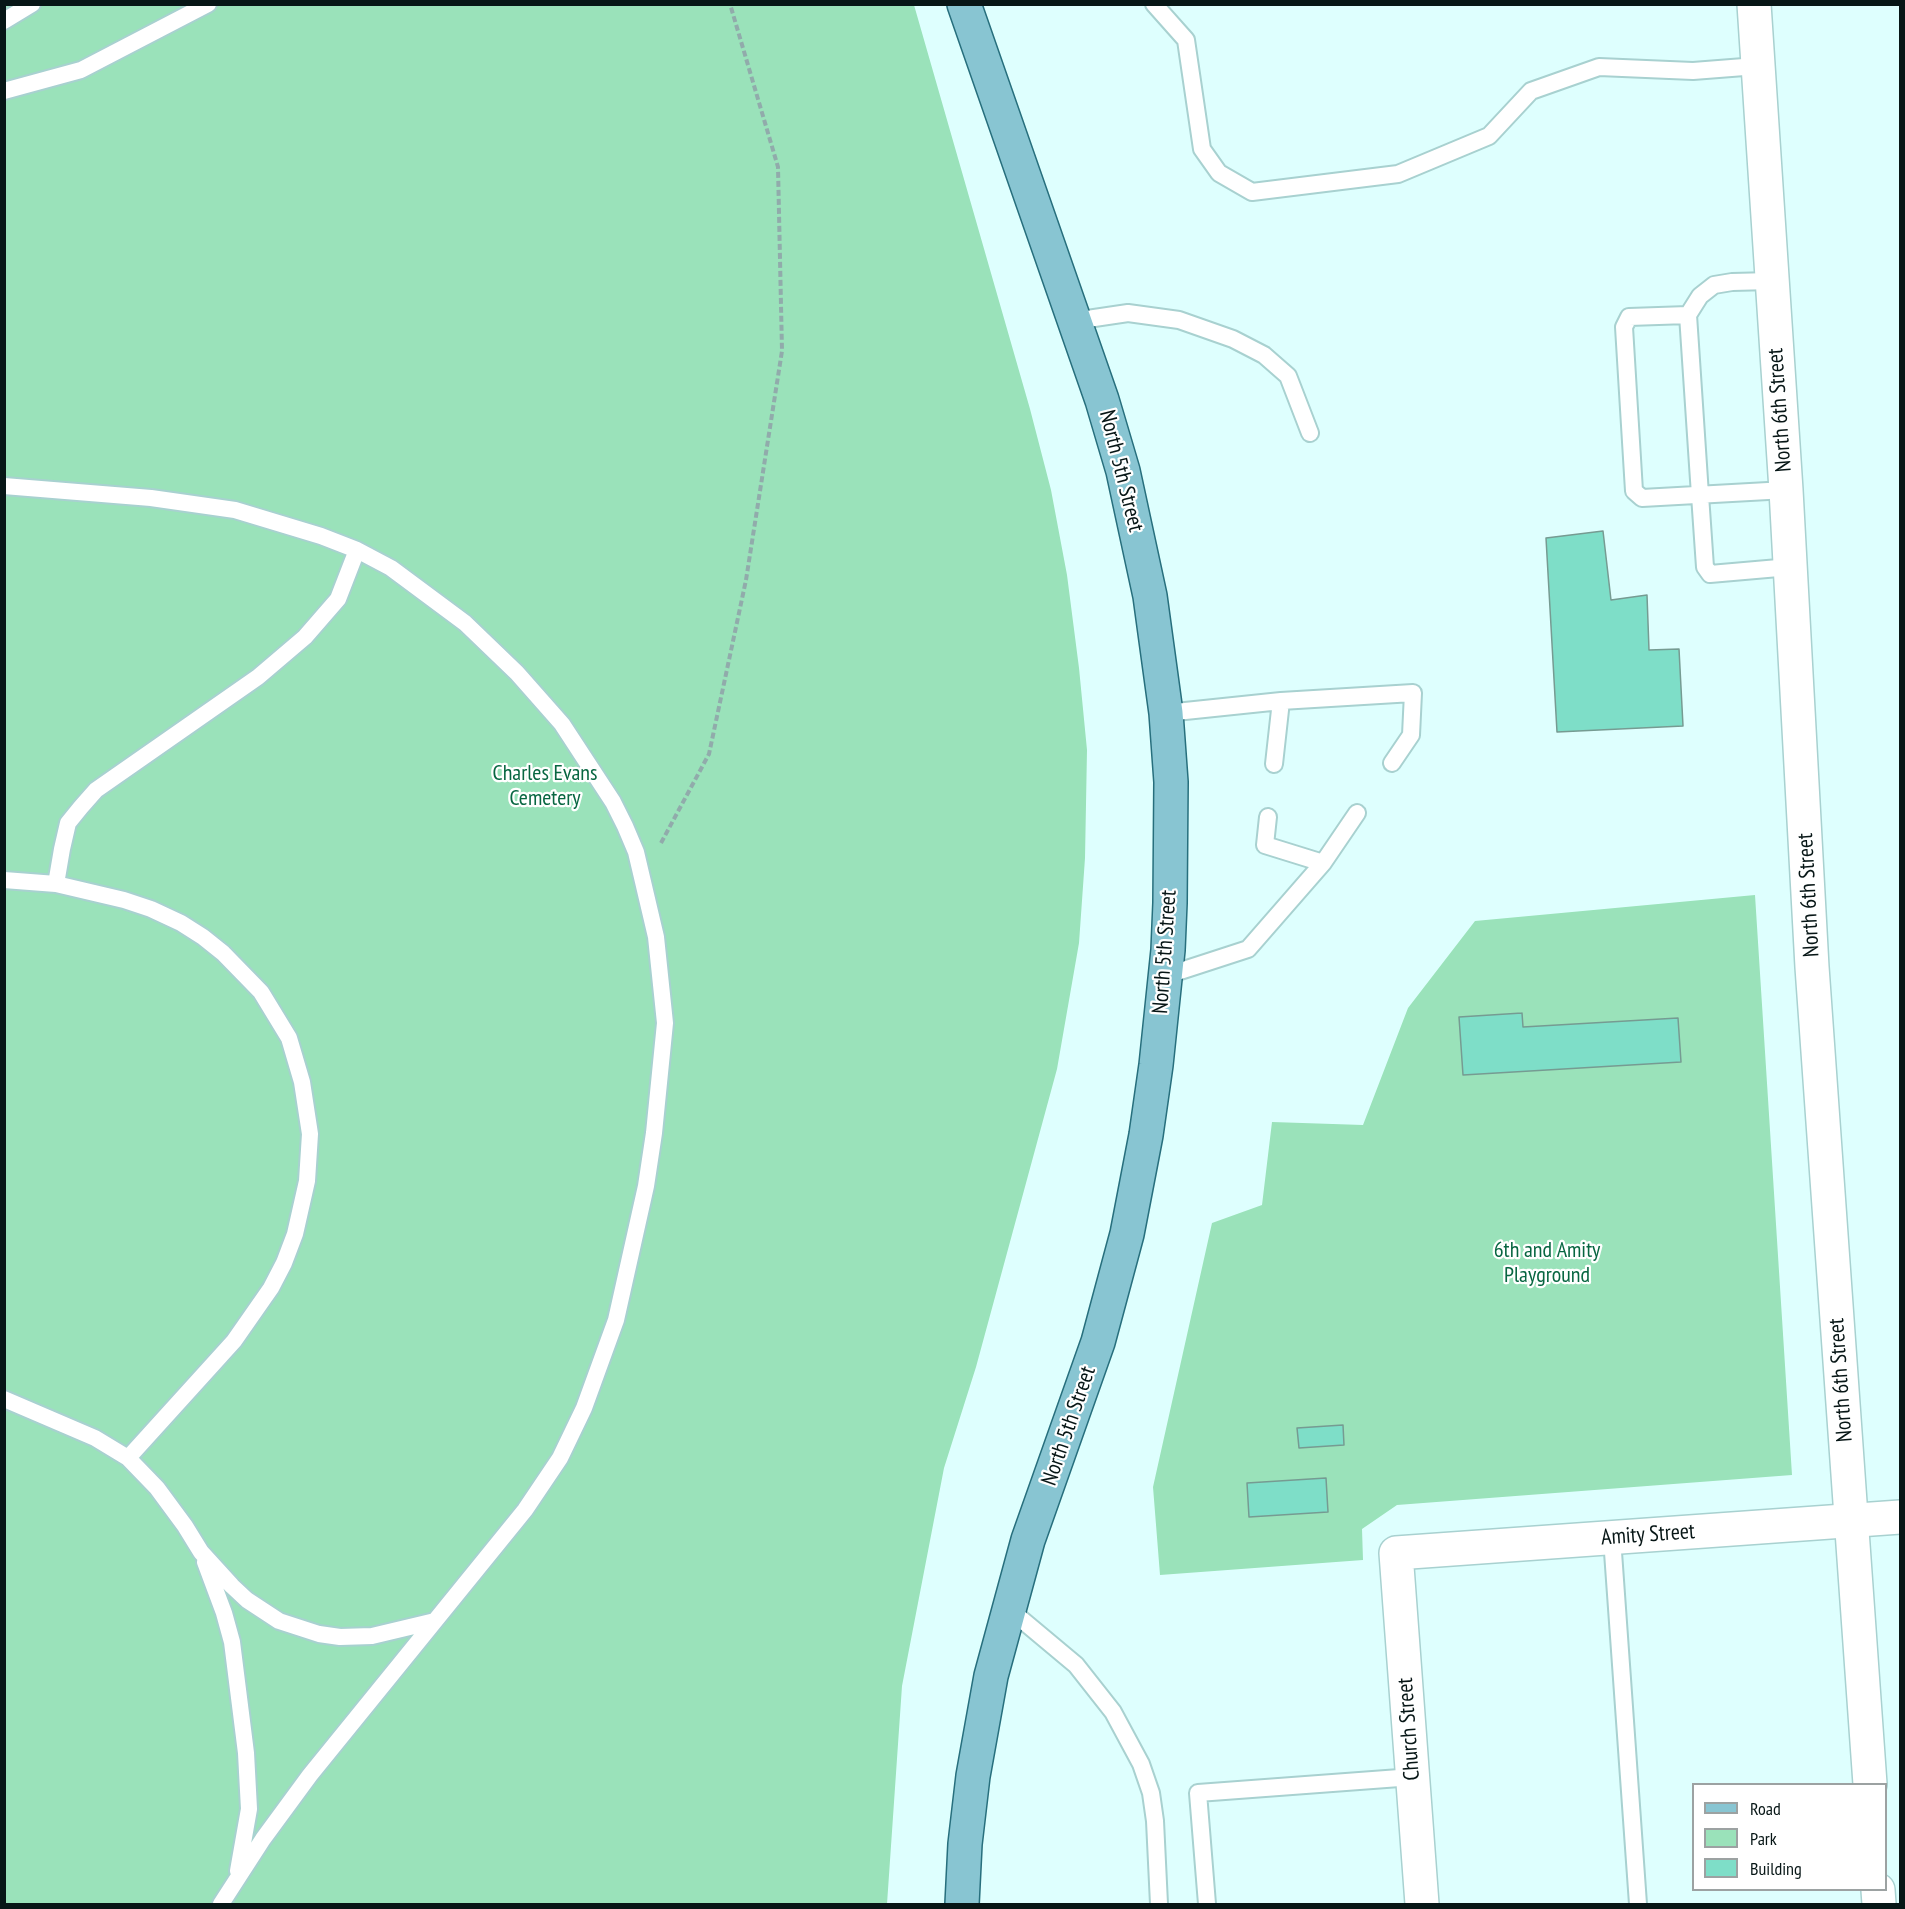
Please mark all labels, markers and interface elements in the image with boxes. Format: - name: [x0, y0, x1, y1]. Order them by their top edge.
- street label: North 6th Street: [1763, 347, 1797, 473]
- street label: North 5th Street: [1093, 408, 1149, 534]
- park label: Charles Evans Cemetery: [493, 761, 597, 812]
- street label: North 6th Street: [1793, 832, 1825, 958]
- street label: North 5th Street: [1148, 889, 1182, 1015]
- park label: 6th and Amity Playground: [1494, 1238, 1600, 1290]
- street label: North 6th Street: [1824, 1317, 1858, 1443]
- street label: North 5th Street: [1036, 1363, 1102, 1489]
- street label: Amity Street: [1600, 1519, 1696, 1551]
- street label: Church Street: [1392, 1677, 1426, 1781]
- legend: [1692, 1783, 1887, 1891]
- text: Road: [1750, 1797, 1781, 1820]
- text: Park: [1750, 1827, 1777, 1850]
- text: Building: [1750, 1857, 1802, 1880]

